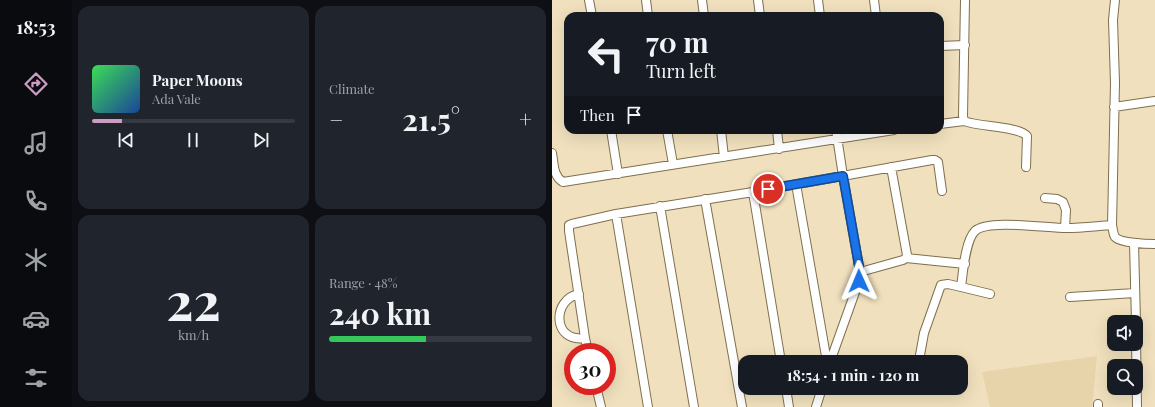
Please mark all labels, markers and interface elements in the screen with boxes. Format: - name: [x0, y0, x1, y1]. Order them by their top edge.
- text: 18:53: [16, 15, 56, 39]
- text: 70 m: [646, 23, 709, 60]
- icon: left: [580, 28, 632, 80]
- text: Turn left: [646, 59, 716, 83]
- icon: directions: [22, 70, 50, 98]
- text: Paper Moons: [152, 70, 243, 90]
- text: Climate: [329, 80, 375, 97]
- text: Ada Vale: [152, 90, 201, 107]
- text: 21.5°: [402, 99, 460, 139]
- text: −: [329, 104, 343, 134]
- text: +: [519, 104, 532, 134]
- icon: arrive: [623, 104, 645, 126]
- text: Then: [580, 105, 615, 125]
- icon: music: [22, 129, 50, 157]
- icon: previous: [115, 129, 137, 151]
- icon: pause: [182, 129, 204, 151]
- icon: next: [250, 129, 272, 151]
- pin: [751, 172, 785, 206]
- icon: arrive: [757, 178, 779, 200]
- icon: phone: [22, 187, 50, 215]
- icon: climate: [22, 246, 50, 274]
- position arrow: [838, 260, 880, 302]
- text: 22: [166, 265, 221, 334]
- text: Range · 48%: [329, 274, 397, 291]
- text: 240 km: [329, 293, 431, 333]
- icon: car: [22, 305, 50, 333]
- map controls: [1107, 315, 1143, 395]
- button: sound: [1107, 315, 1143, 351]
- text: km/h: [178, 326, 209, 343]
- speed limit sign: 30: [564, 343, 616, 395]
- button: search: [1107, 359, 1143, 395]
- icon: filters: [22, 364, 50, 392]
- text: 18:54 · 1 min · 120 m: [787, 365, 919, 385]

